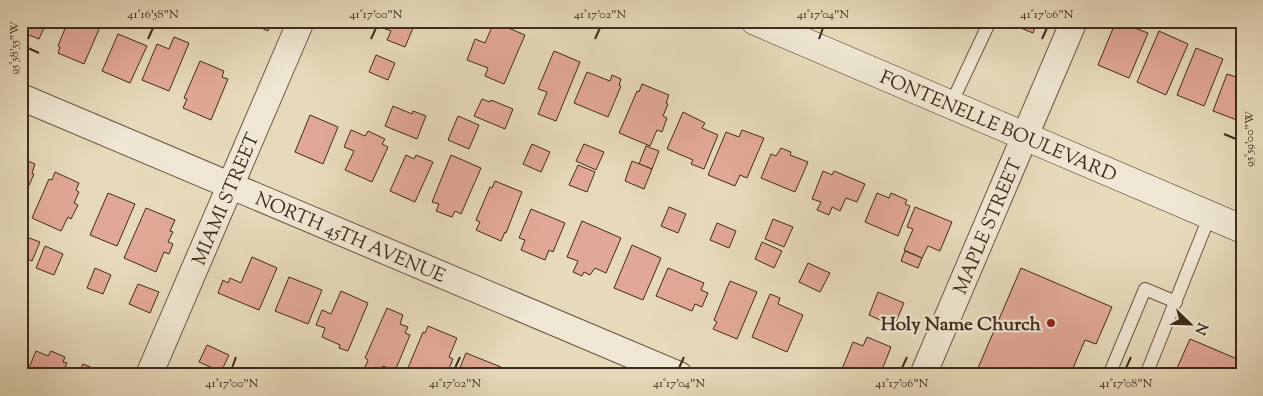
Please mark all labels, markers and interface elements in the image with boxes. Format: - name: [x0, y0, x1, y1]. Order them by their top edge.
- text: 41°16'58"N: [127, 6, 179, 24]
- text: 41°17'00"N: [350, 6, 403, 24]
- text: 41°17'02"N: [574, 6, 626, 24]
- text: 41°17'04"N: [797, 6, 850, 24]
- text: 41°17'06"N: [1021, 6, 1074, 24]
- text: 95°58'55"W: [6, 21, 24, 75]
- street label: FONTENELLE BOULEVARD: [875, 65, 1120, 190]
- text: 95°59'00"W: [1241, 110, 1259, 167]
- street label: MIAMI STREET: [187, 129, 267, 270]
- street label: MAPLE STREET: [948, 155, 1030, 299]
- street label: NORTH 45TH AVENUE: [250, 186, 450, 291]
- north arrow: [1166, 298, 1216, 348]
- place label: Holy Name Church: [881, 312, 1042, 339]
- marker: Holy Name Church: [1045, 317, 1057, 329]
- text: N: [1189, 319, 1212, 337]
- text: 41°17'00"N: [206, 375, 259, 393]
- text: 41°17'02"N: [429, 375, 481, 393]
- text: 41°17'04"N: [653, 375, 706, 393]
- text: 41°17'06"N: [876, 375, 929, 393]
- text: 41°17'08"N: [1100, 375, 1153, 393]

